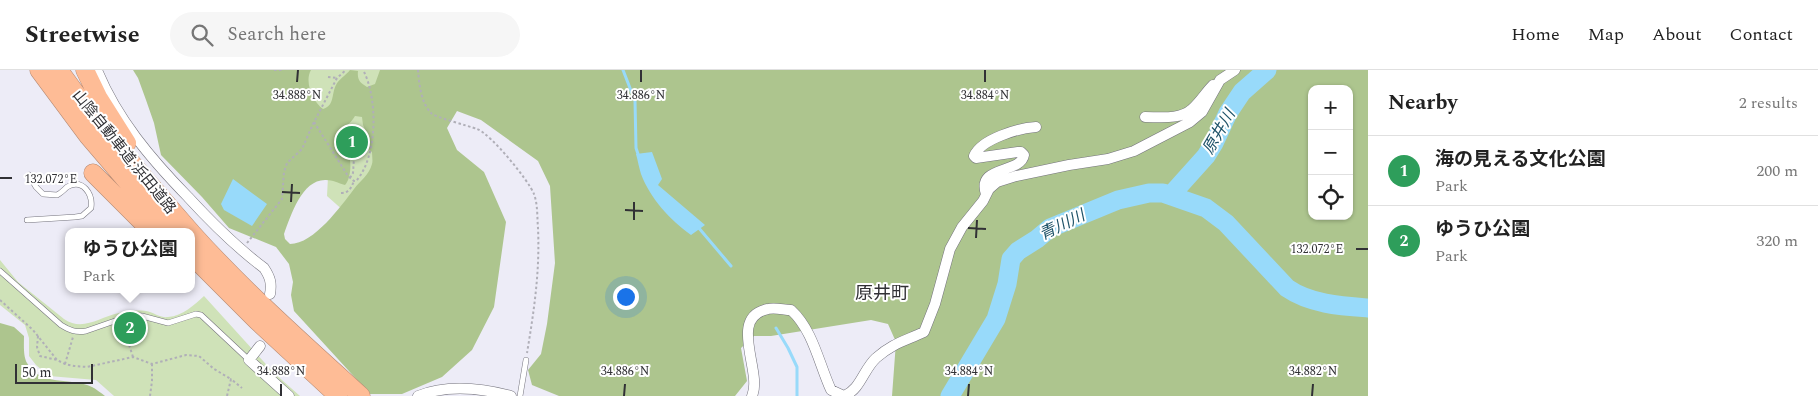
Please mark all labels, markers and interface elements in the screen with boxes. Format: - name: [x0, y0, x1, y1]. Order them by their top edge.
- search box: [170, 12, 520, 57]
- text: Streetwise: [25, 17, 140, 53]
- text: Search here: [228, 20, 326, 49]
- icon: search: [188, 21, 216, 49]
- text: Home: [1511, 21, 1560, 48]
- text: Map: [1588, 21, 1624, 48]
- text: About: [1652, 21, 1702, 48]
- text: Contact: [1730, 21, 1793, 48]
- street label: 山陰自動車道;浜田道路: [67, 85, 181, 219]
- map controls: [1308, 85, 1353, 220]
- button: +: [1308, 85, 1353, 130]
- text: 34.888°N: [273, 86, 321, 105]
- text: 34.886°N: [617, 86, 665, 105]
- text: 34.884°N: [961, 86, 1009, 105]
- text: Nearby: [1388, 87, 1458, 119]
- text: 2 results: [1739, 91, 1798, 115]
- water label: 原井川: [1197, 103, 1242, 159]
- pin: 1: [336, 123, 368, 161]
- button: −: [1308, 130, 1353, 175]
- text: 海の見える文化公園: [1435, 145, 1605, 174]
- text: 1: [1400, 159, 1408, 183]
- text: 200 m: [1756, 159, 1798, 183]
- text: 132.072°E: [25, 170, 77, 189]
- text: Park: [1435, 174, 1468, 198]
- button: locate: [1308, 175, 1353, 220]
- water label: 青川川: [1035, 203, 1091, 246]
- text: ゆうひ公園: [1435, 215, 1530, 244]
- popup: [65, 228, 195, 293]
- text: 2: [1400, 229, 1408, 253]
- text: 320 m: [1756, 229, 1798, 253]
- text: ゆうひ公園: [82, 235, 178, 264]
- text: 132.072°E: [1291, 240, 1343, 259]
- text: Park: [1435, 244, 1468, 268]
- text: Park: [82, 264, 115, 288]
- district label: 原井町: [855, 280, 909, 307]
- your location: [613, 284, 639, 310]
- pin: 2: [114, 309, 146, 347]
- scale bar: [15, 361, 92, 384]
- text: 50 m: [22, 362, 52, 383]
- text: 34.888°N: [257, 362, 305, 381]
- text: 34.886°N: [601, 362, 649, 381]
- text: 34.884°N: [945, 362, 993, 381]
- text: 34.882°N: [1289, 362, 1337, 381]

